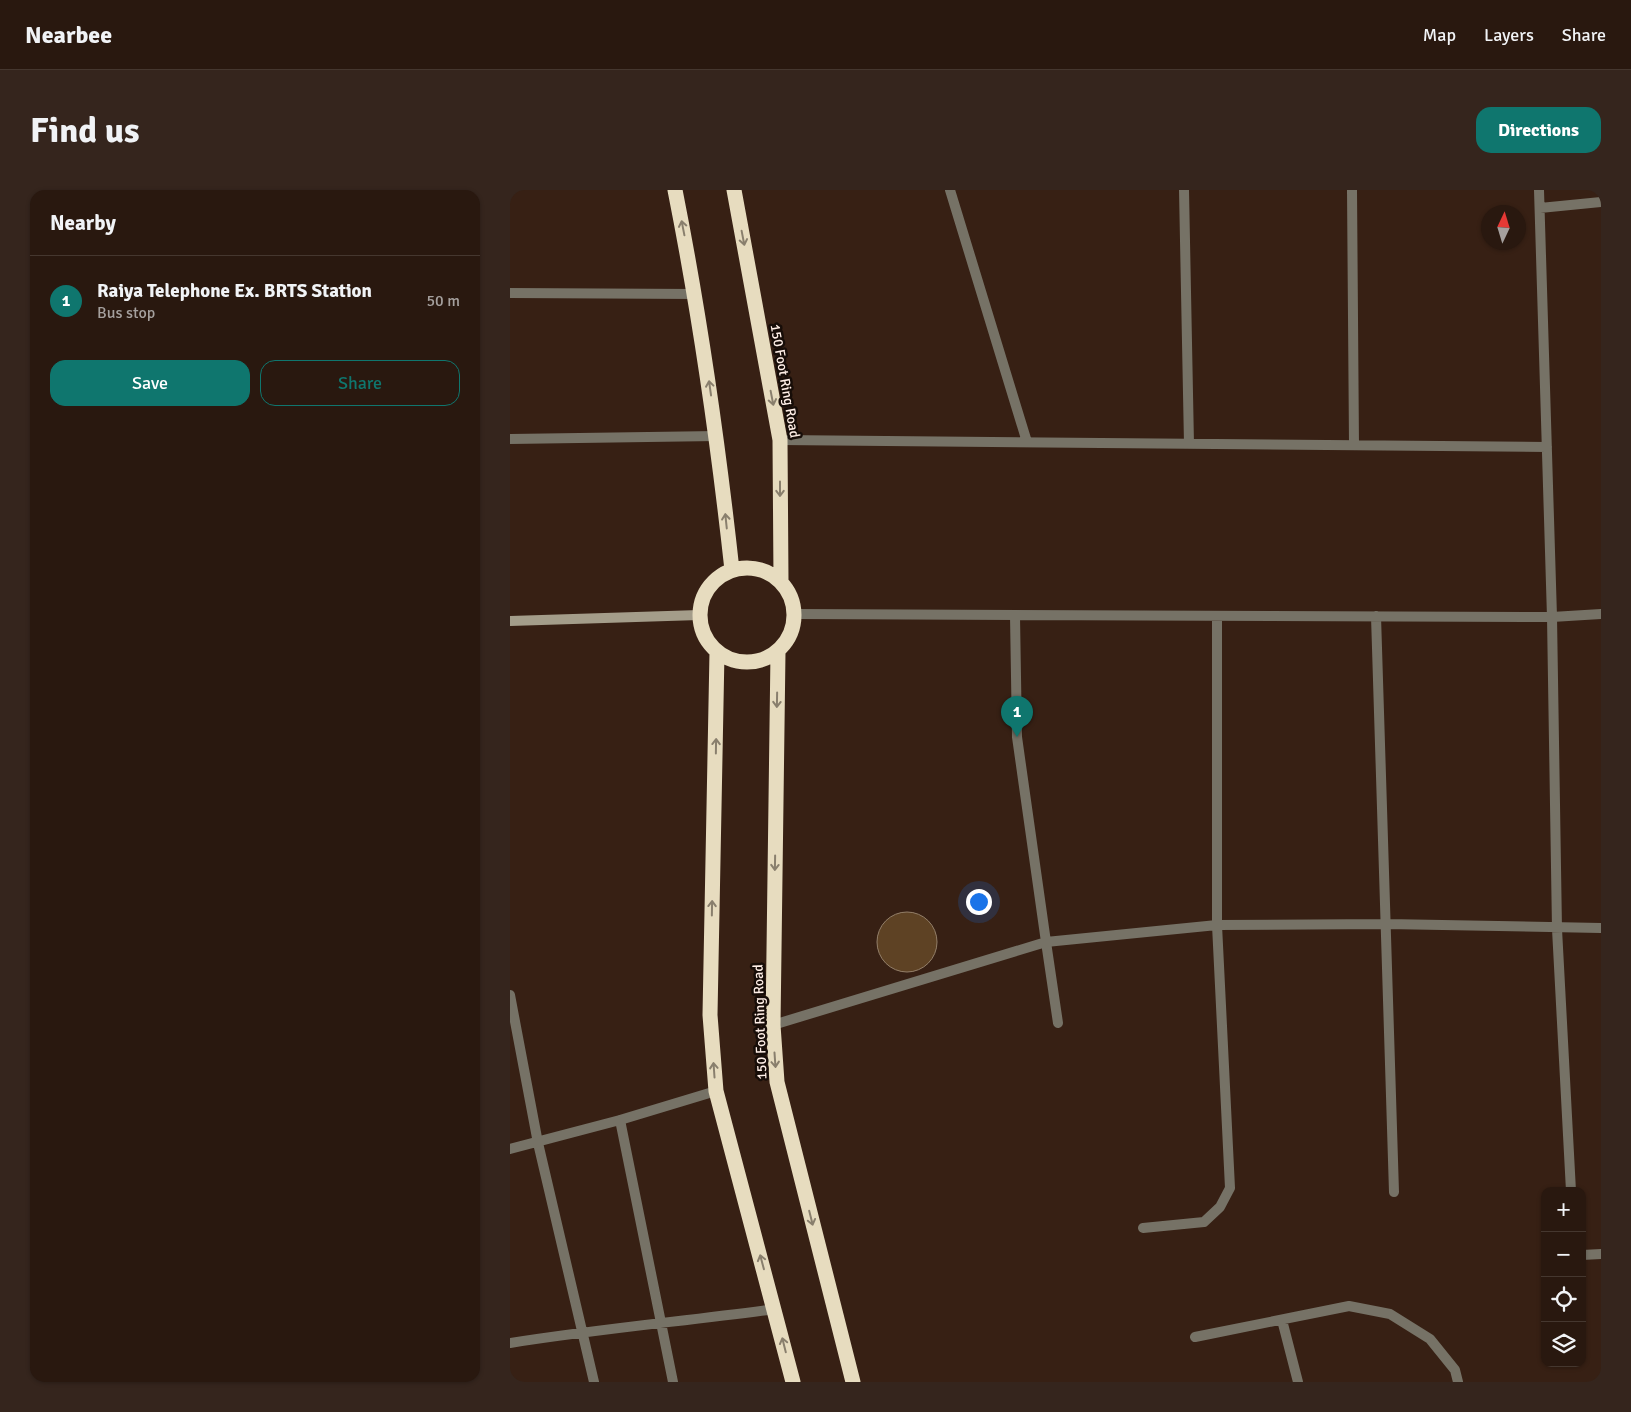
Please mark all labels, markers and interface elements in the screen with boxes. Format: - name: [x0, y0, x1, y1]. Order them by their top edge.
- text: Nearbee: [25, 20, 112, 50]
- text: Map: [1423, 24, 1456, 46]
- text: Layers: [1484, 24, 1534, 46]
- text: Share: [1562, 24, 1606, 46]
- button: Directions: [1476, 107, 1601, 153]
- text: Find us: [30, 109, 140, 152]
- north arrow: [1481, 205, 1526, 250]
- text: Nearby: [50, 210, 116, 236]
- one-way arrow: [677, 220, 687, 236]
- one-way arrow: [738, 230, 748, 246]
- text: Raiya Telephone Ex. BRTS Station: [97, 279, 372, 303]
- text: 1: [62, 291, 70, 311]
- text: 50 m: [426, 291, 460, 311]
- text: Bus stop: [97, 303, 155, 323]
- street label: 150 Foot Ring Road: [767, 323, 803, 439]
- button: Save: [50, 360, 250, 406]
- button: Share: [260, 360, 460, 406]
- one-way arrow: [705, 380, 715, 396]
- one-way arrow: [768, 389, 778, 405]
- one-way arrow: [775, 480, 785, 496]
- one-way arrow: [721, 514, 731, 530]
- one-way arrow: [772, 692, 782, 708]
- pin: 1: [1001, 696, 1033, 737]
- one-way arrow: [711, 738, 720, 754]
- one-way arrow: [770, 854, 780, 871]
- your location: [966, 889, 992, 915]
- one-way arrow: [708, 900, 717, 916]
- street label: 150 Foot Ring Road: [749, 964, 771, 1080]
- one-way arrow: [771, 1052, 780, 1068]
- one-way arrow: [710, 1063, 719, 1079]
- map controls: [1541, 1187, 1586, 1367]
- button: +: [1541, 1187, 1586, 1232]
- one-way arrow: [807, 1210, 816, 1226]
- button: −: [1541, 1232, 1586, 1277]
- one-way arrow: [757, 1254, 766, 1270]
- button: locate: [1541, 1277, 1586, 1322]
- button: layers: [1541, 1322, 1586, 1367]
- one-way arrow: [779, 1338, 788, 1354]

